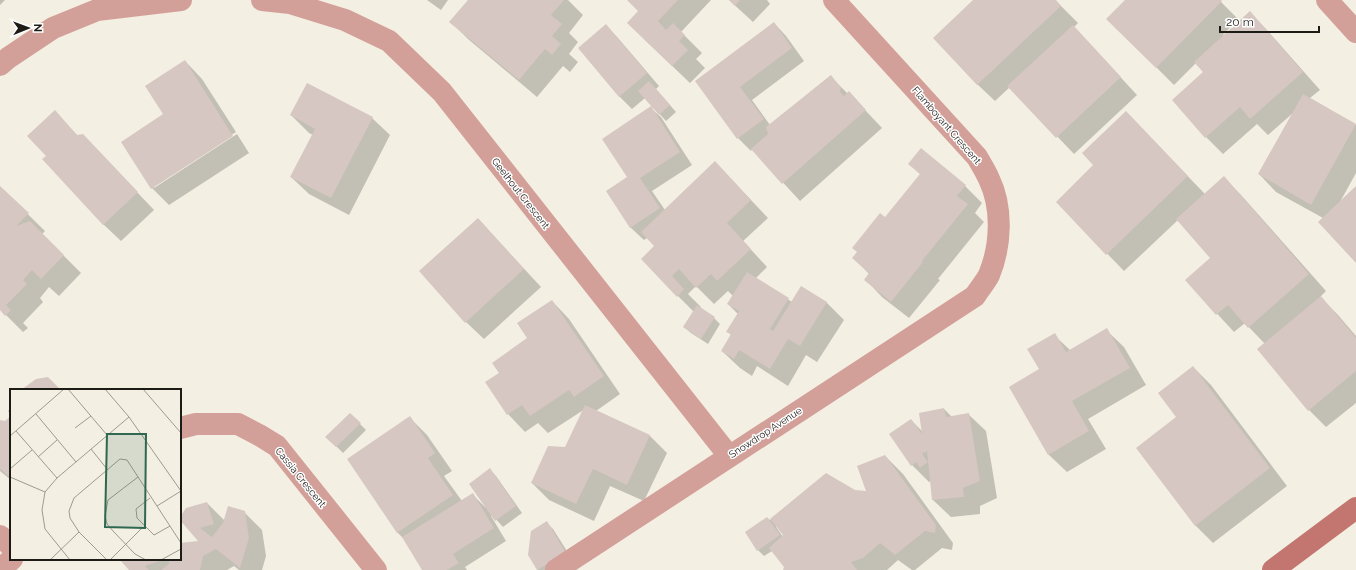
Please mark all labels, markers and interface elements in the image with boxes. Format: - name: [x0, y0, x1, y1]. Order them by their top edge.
- north arrow: [8, 8, 48, 48]
- scale bar: [1220, 8, 1319, 34]
- text: 20 m: [1226, 15, 1254, 29]
- text: N: [31, 24, 44, 32]
- street label: Flamboyant Crescent: [910, 84, 984, 167]
- street label: Geelhout Crescent: [490, 156, 552, 231]
- inset map: [10, 389, 181, 560]
- street label: Snowdrop Avenue: [727, 405, 804, 460]
- street label: Cassia Crescent: [273, 445, 328, 510]

